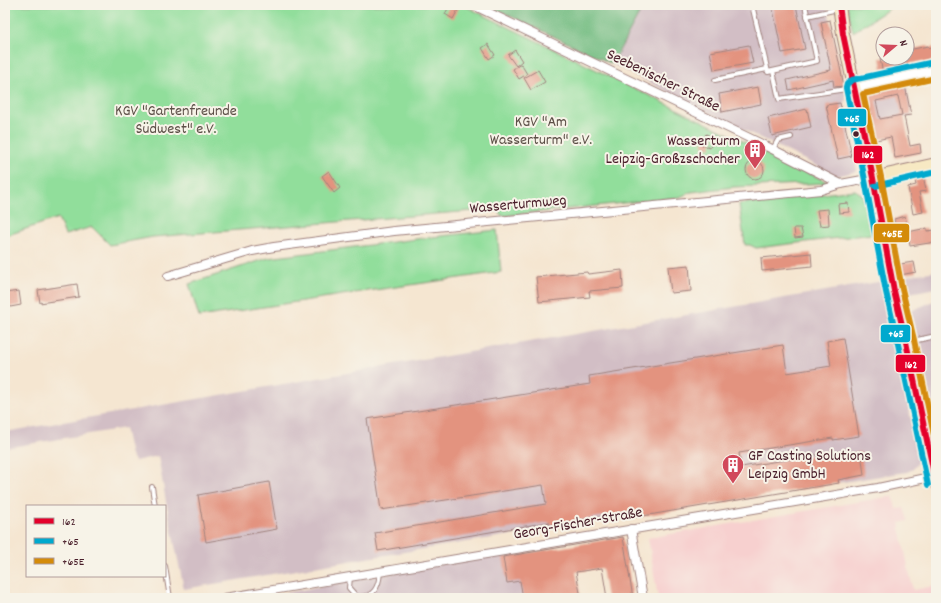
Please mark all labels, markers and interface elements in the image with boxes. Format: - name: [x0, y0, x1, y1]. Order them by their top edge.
- north arrow: [875, 26, 915, 66]
- text: N: [894, 38, 911, 49]
- street label: Seebenischer Straße: [602, 44, 724, 118]
- park label: KGV "Gartenfreunde Südwest" e.V.: [115, 100, 237, 141]
- line badge: +65: [837, 108, 867, 127]
- park label: KGV "Am Wasserturm" e.V.: [490, 111, 592, 152]
- text: +65: [844, 112, 860, 128]
- unlabelled marker: [851, 129, 861, 139]
- place label: Wasserturm Leipzig-Großzschocher: [605, 130, 740, 171]
- building icon: Wasserturm Leipzig-Großzschocher: [742, 137, 768, 170]
- line badge: 162: [853, 145, 883, 164]
- text: 162: [862, 148, 874, 164]
- street label: Wasserturmweg: [469, 189, 567, 221]
- line badge: +65E: [873, 223, 910, 243]
- text: +65E: [882, 227, 903, 243]
- line badge: +65: [880, 324, 911, 343]
- text: +65: [888, 327, 904, 343]
- line badge: 162: [895, 354, 926, 373]
- text: 162: [905, 358, 917, 374]
- place label: GF Casting Solutions Leipzig GmbH: [748, 445, 871, 486]
- building icon: GF Casting Solutions Leipzig GmbH: [720, 452, 746, 485]
- street label: Georg-Fischer-Straße: [512, 501, 644, 547]
- legend: [26, 505, 166, 577]
- text: 162: [62, 514, 76, 531]
- text: +65: [62, 534, 79, 551]
- text: +65E: [62, 554, 85, 571]

